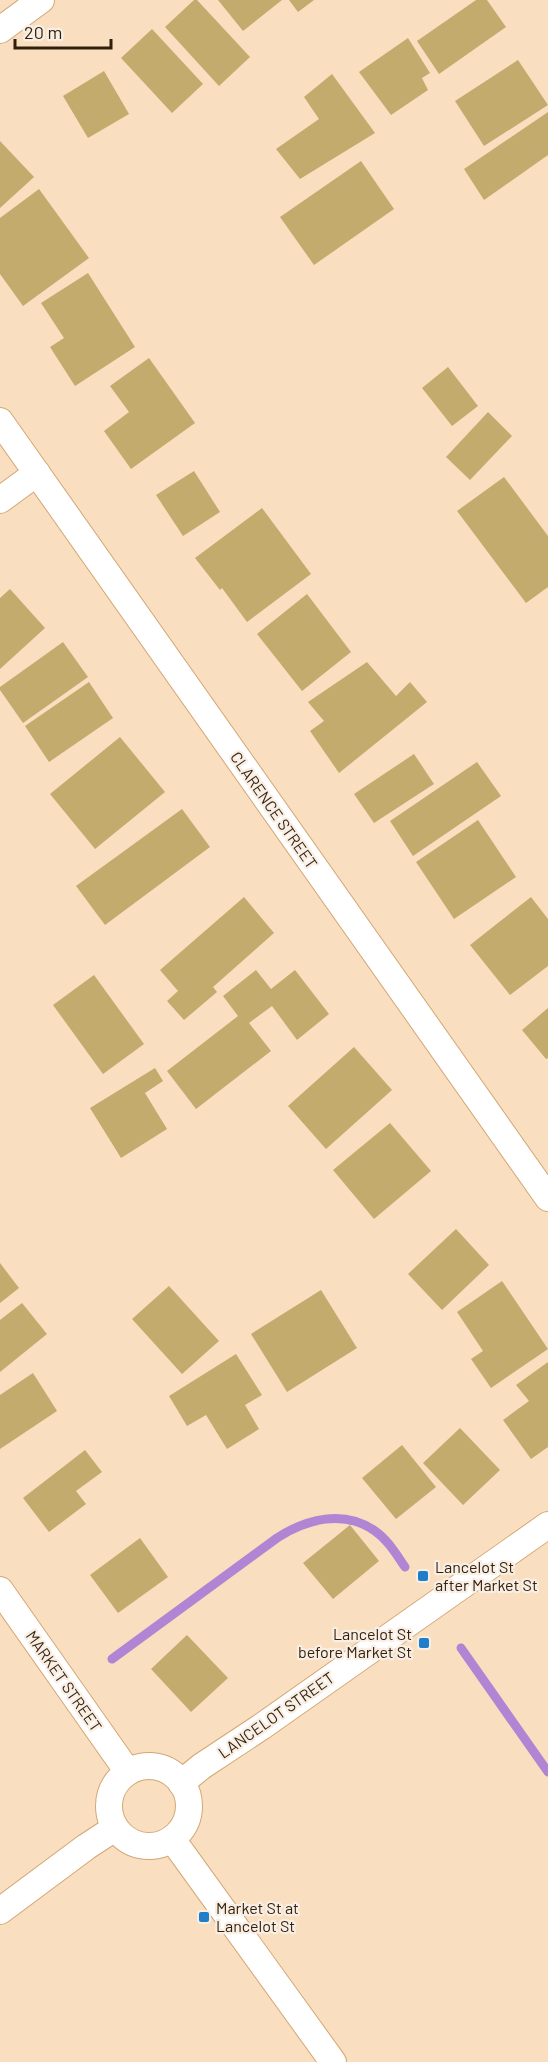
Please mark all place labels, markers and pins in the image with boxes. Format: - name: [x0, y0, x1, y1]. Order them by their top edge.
- place label: Lancelot St after Market St: [435, 1557, 538, 1594]
- marker: Lancelot St after Market St: [416, 1569, 430, 1583]
- place label: Lancelot St before Market St: [298, 1624, 412, 1661]
- marker: Lancelot St before Market St: [417, 1636, 431, 1650]
- place label: Market St at Lancelot St: [216, 1898, 299, 1935]
- marker: Market St at Lancelot St: [197, 1910, 211, 1924]

